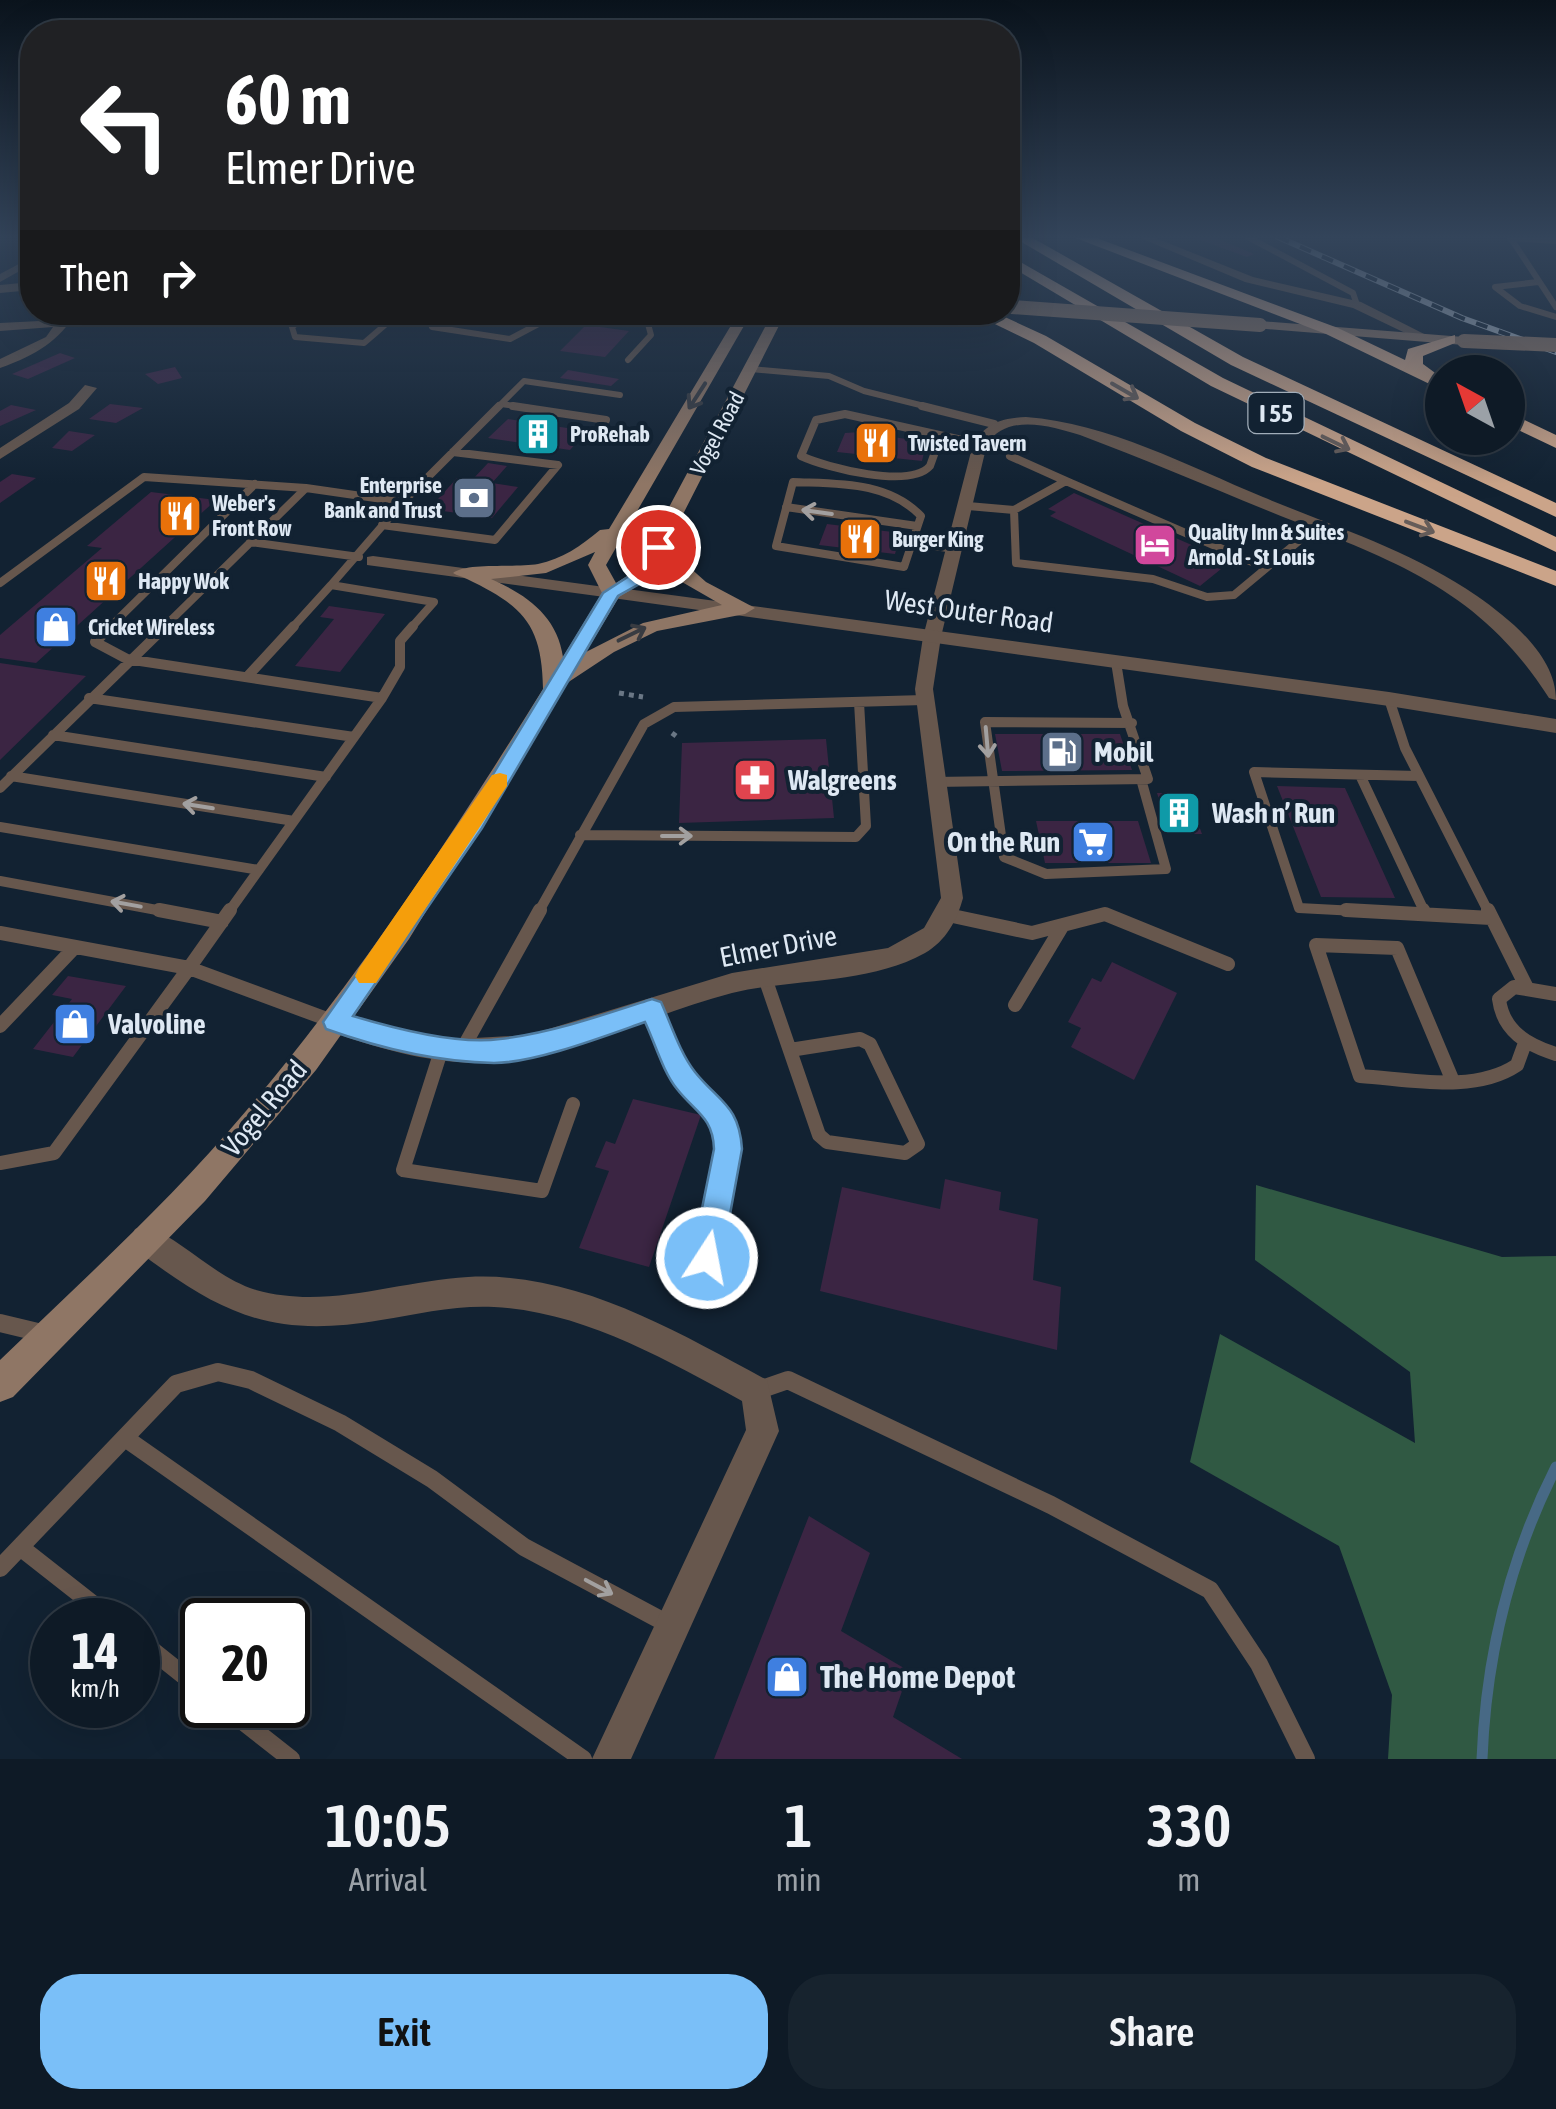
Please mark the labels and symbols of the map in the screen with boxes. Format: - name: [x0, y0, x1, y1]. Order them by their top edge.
- north arrow: [1425, 355, 1525, 455]
- one-way arrow: [686, 382, 707, 410]
- one-way arrow: [1110, 382, 1139, 402]
- street label: Vogel Road: [684, 387, 750, 479]
- road number: I 55: [1248, 393, 1304, 433]
- building icon: ProRehab: [515, 411, 561, 457]
- restaurant icon: Twisted Tavern: [853, 420, 899, 466]
- place label: ProRehab: [570, 421, 650, 447]
- place label: Twisted Tavern: [908, 430, 1027, 456]
- one-way arrow: [1321, 434, 1351, 453]
- place label: Enterprise Bank and Trust: [324, 472, 443, 523]
- bank icon: Enterprise Bank and Trust: [451, 475, 497, 521]
- place label: Weber's Front Row: [211, 490, 292, 541]
- restaurant icon: Weber's Front Row: [157, 493, 203, 539]
- one-way arrow: [801, 502, 834, 520]
- pin: [616, 505, 701, 590]
- restaurant icon: Burger King: [837, 516, 883, 562]
- place label: Quality Inn & Suites Arnold - St Louis: [1187, 519, 1344, 570]
- one-way arrow: [1404, 519, 1435, 537]
- hotel icon: Quality Inn & Suites Arnold - St Louis: [1132, 522, 1178, 568]
- place label: Burger King: [892, 526, 984, 552]
- restaurant icon: Happy Wok: [83, 558, 129, 604]
- place label: Happy Wok: [138, 568, 229, 594]
- street label: West Outer Road: [883, 583, 1055, 639]
- shop icon: Cricket Wireless: [33, 604, 79, 650]
- place label: Cricket Wireless: [88, 614, 215, 640]
- one-way arrow: [616, 624, 646, 643]
- one-way arrow: [977, 725, 996, 758]
- fuel station icon: Mobil: [1039, 729, 1085, 775]
- place label: Mobil: [1094, 736, 1154, 768]
- pharmacy icon: Walgreens: [732, 757, 778, 803]
- place label: Walgreens: [787, 764, 897, 796]
- building icon: Wash n’ Run: [1156, 790, 1202, 836]
- one-way arrow: [182, 796, 215, 814]
- place label: Wash n’ Run: [1211, 797, 1335, 829]
- supermarket icon: On the Run: [1070, 819, 1116, 865]
- one-way arrow: [660, 826, 693, 846]
- place label: On the Run: [947, 826, 1060, 858]
- one-way arrow: [110, 894, 143, 913]
- street label: Elmer Drive: [717, 919, 839, 973]
- shop icon: Valvoline: [52, 1001, 98, 1047]
- place label: Valvoline: [107, 1008, 206, 1040]
- street label: Vogel Road: [215, 1054, 313, 1162]
- position arrow: [655, 1206, 759, 1310]
- one-way arrow: [583, 1578, 613, 1597]
- speed limit sign: 20: [180, 1598, 310, 1728]
- shop icon: The Home Depot: [764, 1654, 810, 1700]
- place label: The Home Depot: [820, 1658, 1016, 1695]

